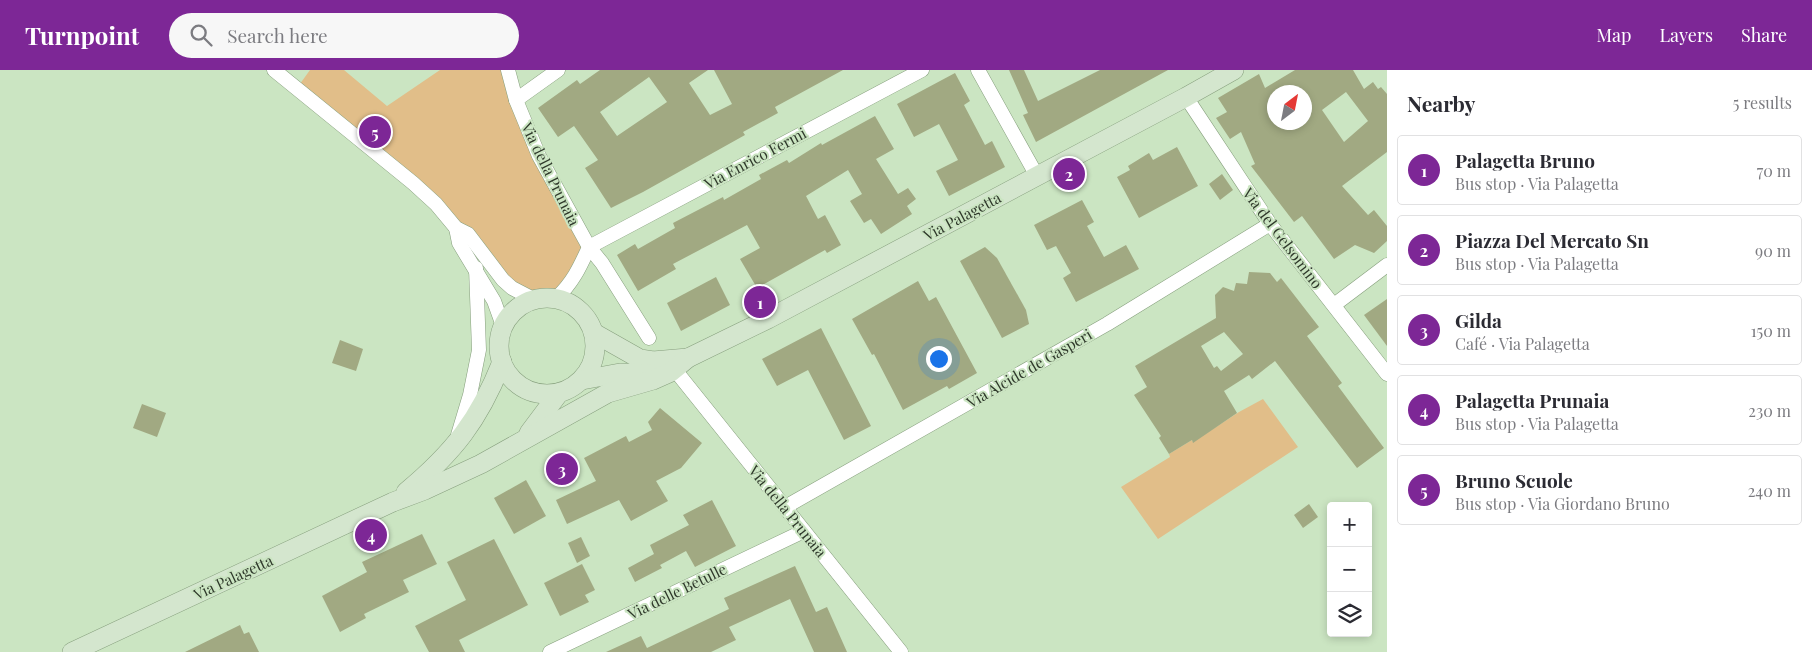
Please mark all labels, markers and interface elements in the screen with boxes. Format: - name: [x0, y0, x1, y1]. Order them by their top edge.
- search box: [169, 13, 519, 58]
- text: Turnpoint: [25, 19, 139, 51]
- icon: search: [187, 21, 215, 49]
- text: Search here: [227, 22, 328, 48]
- text: Map: [1596, 23, 1631, 47]
- text: Layers: [1659, 23, 1713, 47]
- text: Share: [1741, 23, 1787, 47]
- north arrow: [1267, 85, 1312, 130]
- text: Nearby: [1407, 89, 1476, 117]
- text: 5 results: [1733, 92, 1792, 113]
- pin: 5: [359, 113, 391, 151]
- street label: Via della Prunaia: [517, 118, 585, 230]
- street label: Via Enrico Fermi: [700, 122, 810, 194]
- text: Palagetta Bruno: [1455, 147, 1595, 173]
- pin: 2: [1053, 155, 1085, 193]
- text: 1: [1421, 160, 1427, 181]
- text: 70 m: [1757, 160, 1791, 181]
- text: Bus stop · Via Palagetta: [1455, 173, 1619, 194]
- street label: Via del Gelsomino: [1238, 183, 1327, 292]
- street label: Via Palagetta: [919, 187, 1005, 245]
- text: Piazza Del Mercato Sn: [1455, 227, 1649, 253]
- text: 2: [1420, 240, 1428, 261]
- text: 90 m: [1755, 240, 1791, 261]
- text: Bus stop · Via Palagetta: [1455, 253, 1619, 274]
- pin: 1: [744, 283, 776, 321]
- text: Gilda: [1455, 307, 1502, 333]
- text: 3: [1420, 320, 1428, 341]
- text: 150 m: [1751, 320, 1791, 341]
- street label: Via Alcide de Gasperi: [962, 324, 1096, 412]
- text: Café · Via Palagetta: [1455, 333, 1590, 354]
- your location: [926, 346, 952, 372]
- text: Palagetta Prunaia: [1455, 387, 1609, 413]
- text: 4: [1420, 400, 1428, 421]
- text: 230 m: [1748, 400, 1791, 421]
- text: Bus stop · Via Palagetta: [1455, 413, 1619, 434]
- pin: 3: [546, 450, 578, 488]
- street label: Via della Prunaia: [744, 460, 832, 562]
- text: Bruno Scuole: [1455, 467, 1573, 493]
- text: 5: [1420, 480, 1428, 501]
- text: 240 m: [1748, 480, 1791, 501]
- text: Bus stop · Via Giordano Bruno: [1455, 493, 1670, 514]
- map controls: [1327, 502, 1372, 637]
- button: +: [1327, 502, 1372, 547]
- pin: 4: [355, 516, 387, 554]
- button: −: [1327, 547, 1372, 592]
- street label: Via Palagetta: [189, 550, 276, 604]
- street label: Via delle Betulle: [623, 558, 730, 624]
- button: layers: [1327, 592, 1372, 637]

